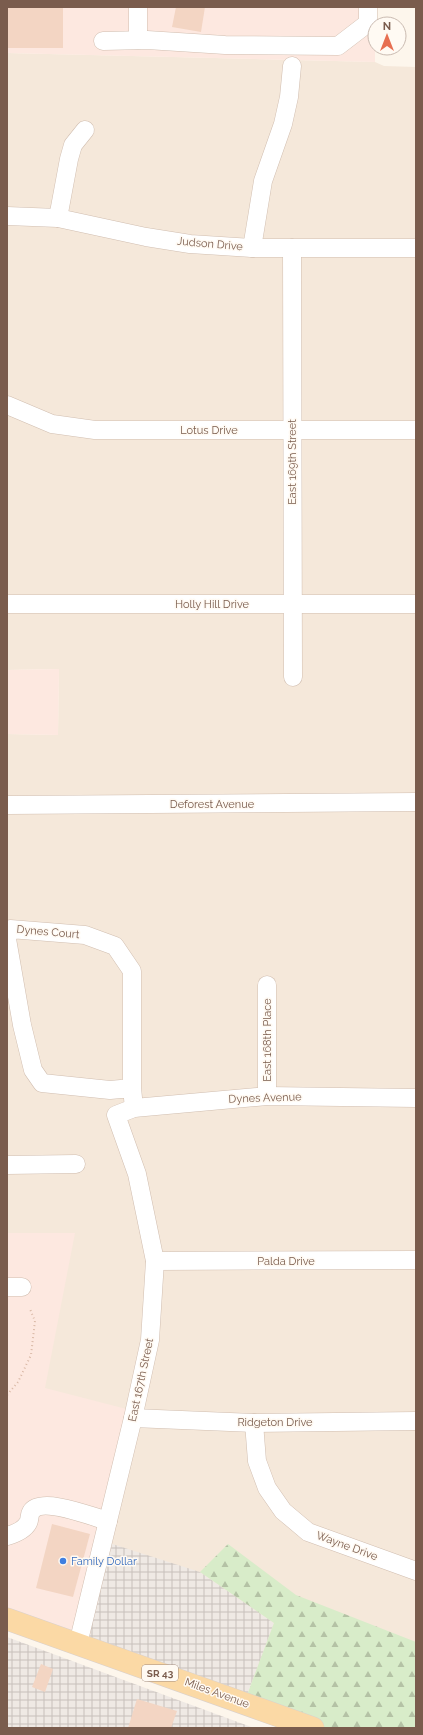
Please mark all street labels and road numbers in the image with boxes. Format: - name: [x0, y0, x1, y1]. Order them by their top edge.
- street label: Judson Drive: [177, 235, 244, 253]
- street label: East 169th Street: [286, 419, 299, 505]
- street label: Lotus Drive: [180, 424, 238, 437]
- street label: Holly Hill Drive: [175, 598, 250, 611]
- street label: Deforest Avenue: [170, 798, 255, 811]
- street label: Dynes Court: [16, 923, 80, 941]
- street label: East 168th Place: [261, 998, 274, 1082]
- street label: Dynes Avenue: [228, 1090, 302, 1106]
- street label: Palda Drive: [257, 1255, 315, 1268]
- street label: East 167th Street: [126, 1337, 156, 1423]
- street label: Ridgeton Drive: [237, 1416, 313, 1429]
- street label: Wayne Drive: [314, 1529, 380, 1563]
- road number: SR 43: [142, 1665, 178, 1681]
- street label: Miles Avenue: [183, 1675, 252, 1711]

